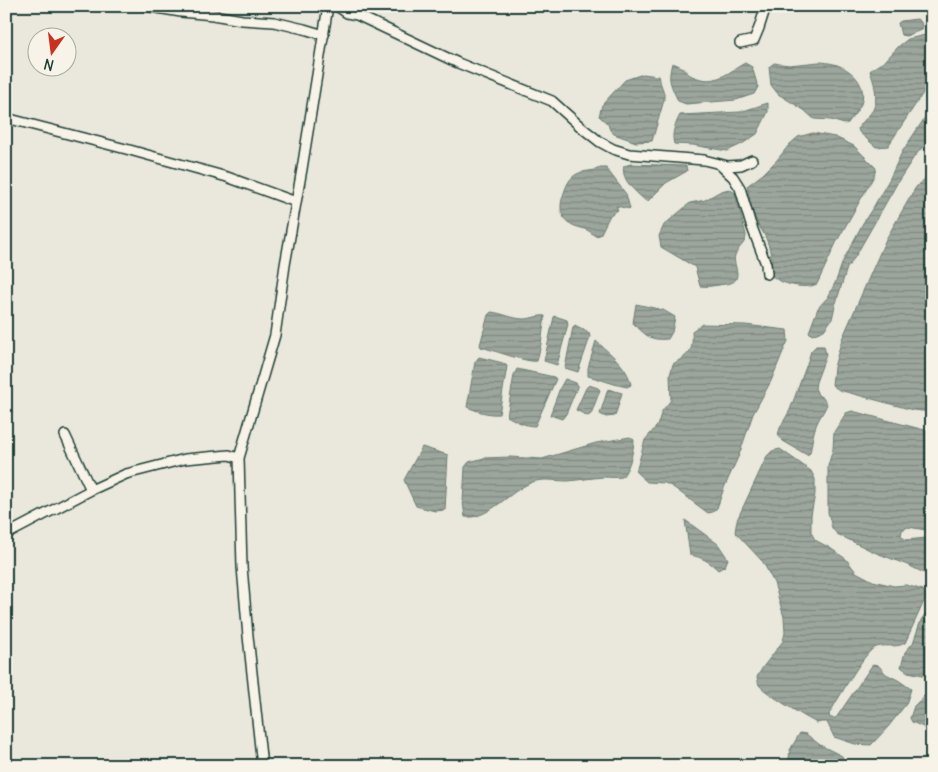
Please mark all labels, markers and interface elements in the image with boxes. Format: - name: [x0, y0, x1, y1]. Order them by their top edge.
- north arrow: [28, 28, 78, 78]
- text: N: [42, 55, 56, 75]

